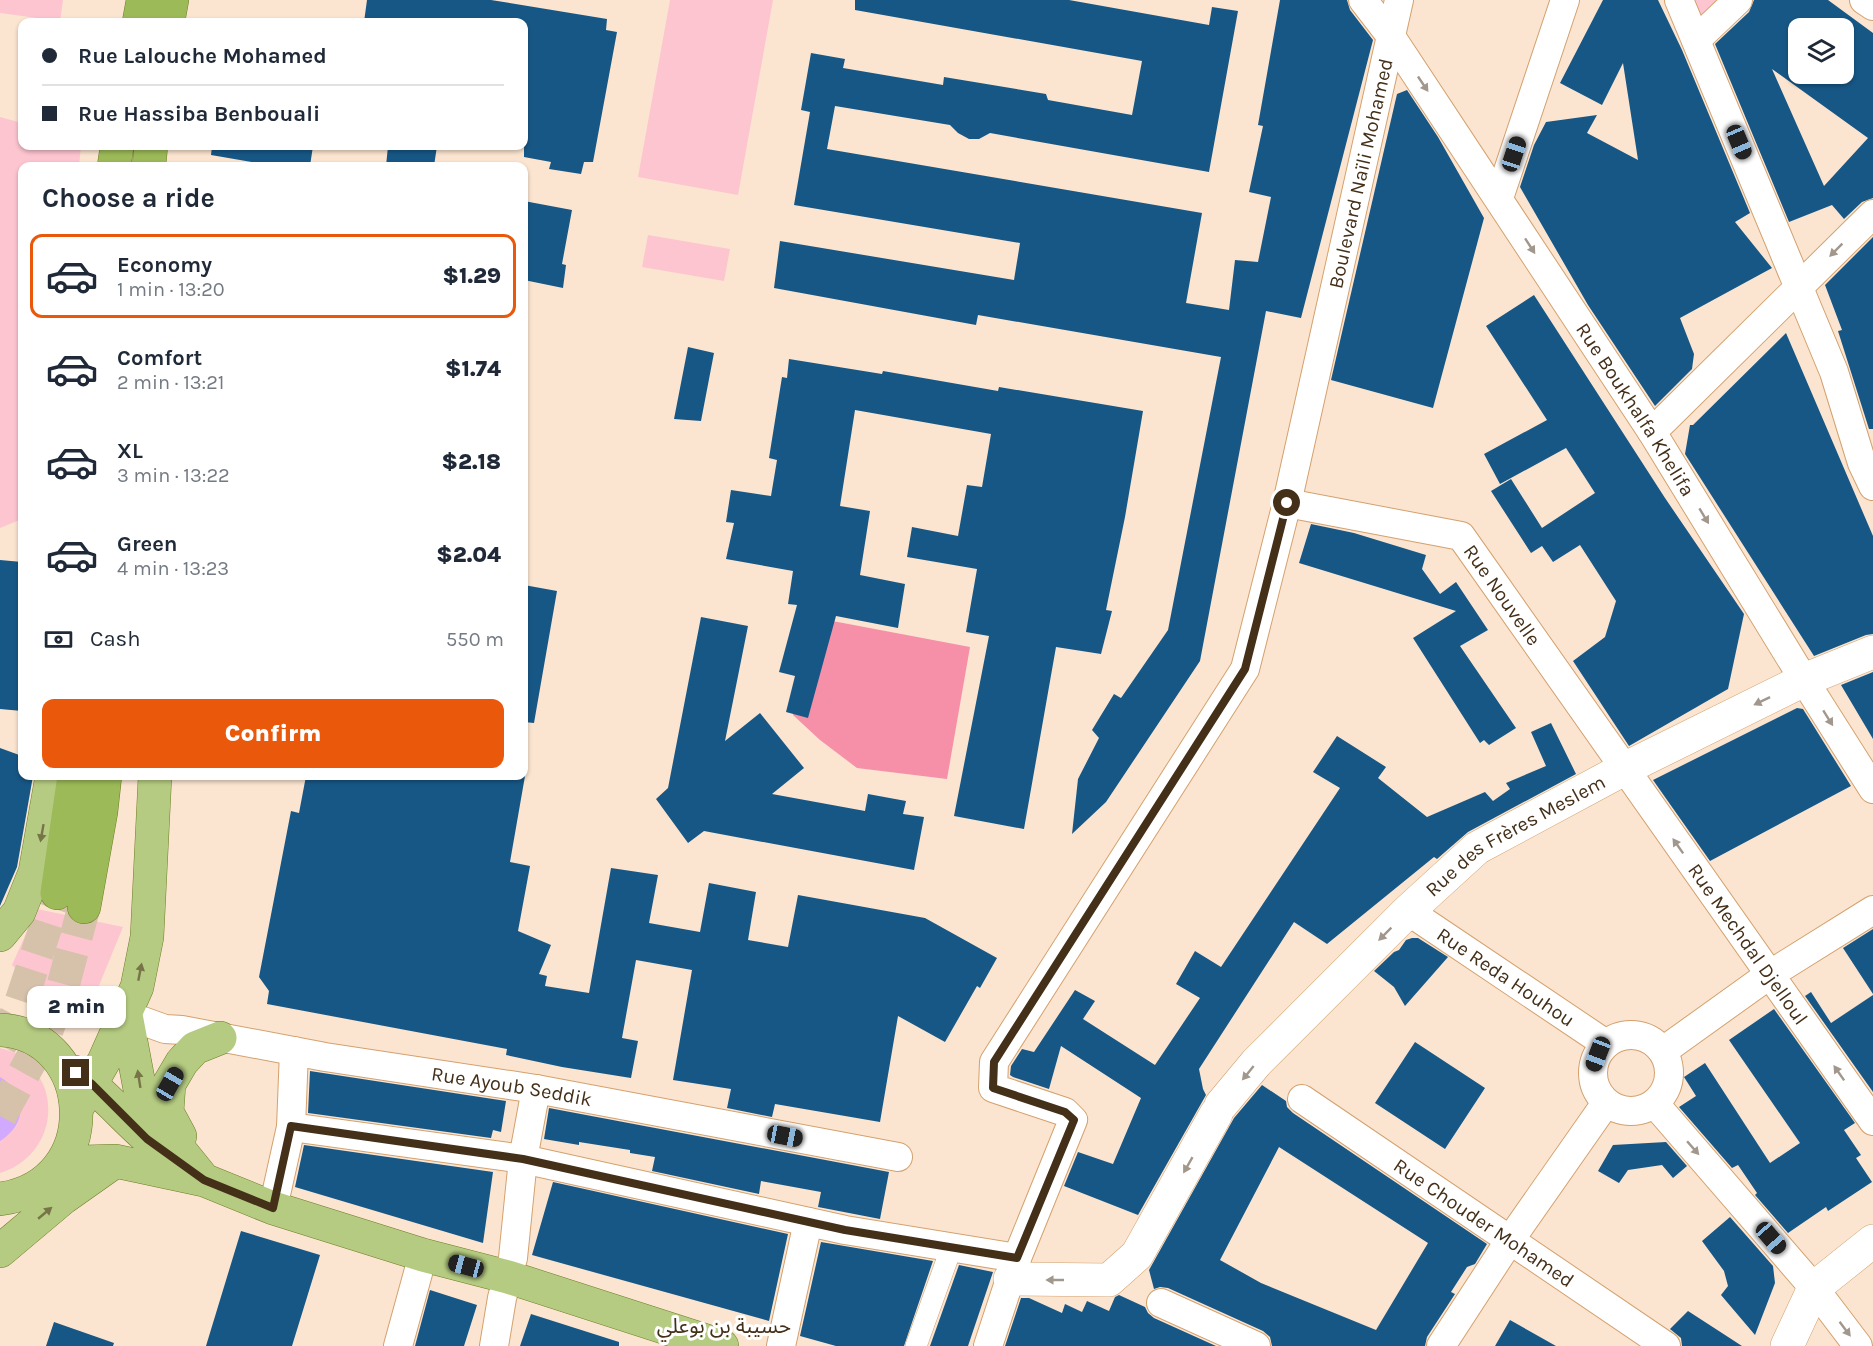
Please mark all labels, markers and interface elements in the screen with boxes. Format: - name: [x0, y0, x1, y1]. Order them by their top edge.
- map controls: [1788, 18, 1854, 84]
- button: layers: [1788, 18, 1854, 84]
- text: Rue Lalouche Mohamed: [78, 43, 327, 69]
- street label: Boulevard Naïli Mohamed: [1324, 56, 1398, 291]
- one-way arrow: [1417, 76, 1428, 92]
- text: Rue Hassiba Benbouali: [78, 101, 320, 127]
- car: [1724, 122, 1754, 162]
- car: [1500, 134, 1528, 174]
- text: Choose a ride: [42, 182, 215, 214]
- one-way arrow: [1525, 238, 1536, 255]
- one-way arrow: [1829, 243, 1844, 257]
- icon: car: [45, 249, 99, 303]
- text: Economy: [117, 252, 212, 278]
- text: $1.29: [442, 263, 501, 289]
- text: 1 min · 13:20: [117, 278, 225, 301]
- street label: Rue Boukhalfa Khelifa: [1571, 319, 1699, 500]
- icon: car: [45, 342, 99, 396]
- text: Comfort: [117, 345, 202, 371]
- text: $1.74: [445, 356, 501, 382]
- text: 2 min · 13:21: [117, 371, 224, 394]
- icon: car: [45, 435, 99, 489]
- text: XL: [117, 438, 143, 464]
- text: $2.18: [442, 449, 501, 475]
- text: 3 min · 13:22: [117, 464, 230, 487]
- route start: [1273, 489, 1300, 516]
- one-way arrow: [1698, 508, 1709, 525]
- icon: car: [45, 528, 99, 582]
- text: Green: [117, 531, 178, 557]
- street label: Rue Nouvelle: [1459, 540, 1545, 650]
- text: $2.04: [436, 542, 501, 568]
- text: 4 min · 13:23: [117, 557, 229, 580]
- icon: cash: [42, 623, 75, 656]
- text: Cash: [90, 626, 140, 652]
- text: 550 m: [446, 628, 504, 651]
- one-way arrow: [1753, 696, 1770, 706]
- button: Confirm: [42, 699, 504, 768]
- one-way arrow: [1823, 710, 1834, 726]
- street label: Rue des Frères Meslem: [1421, 770, 1609, 901]
- one-way arrow: [37, 824, 46, 843]
- one-way arrow: [1672, 838, 1684, 854]
- street label: Rue Mechdal Djelloul: [1683, 859, 1813, 1029]
- street label: Rue Reda Houhou: [1432, 923, 1579, 1032]
- one-way arrow: [1378, 927, 1392, 941]
- one-way arrow: [136, 963, 145, 982]
- callout: 2 min: [26, 986, 125, 1028]
- text: 2 min: [48, 995, 105, 1018]
- car: [1583, 1034, 1613, 1074]
- route end: [62, 1059, 89, 1086]
- street label: Rue Ayoub Seddik: [430, 1062, 594, 1111]
- car: [153, 1064, 187, 1104]
- one-way arrow: [1241, 1065, 1254, 1081]
- one-way arrow: [1833, 1066, 1845, 1082]
- one-way arrow: [134, 1070, 143, 1089]
- car: [766, 1124, 804, 1148]
- one-way arrow: [1686, 1140, 1699, 1155]
- street label: Rue Chouder Mohamed: [1389, 1154, 1578, 1292]
- one-way arrow: [1184, 1157, 1194, 1174]
- one-way arrow: [37, 1207, 53, 1220]
- car: [1752, 1219, 1790, 1257]
- car: [446, 1253, 486, 1279]
- one-way arrow: [1045, 1275, 1064, 1285]
- district label: حسيبة بن بوعلي: [657, 1314, 791, 1342]
- one-way arrow: [1839, 1322, 1851, 1337]

